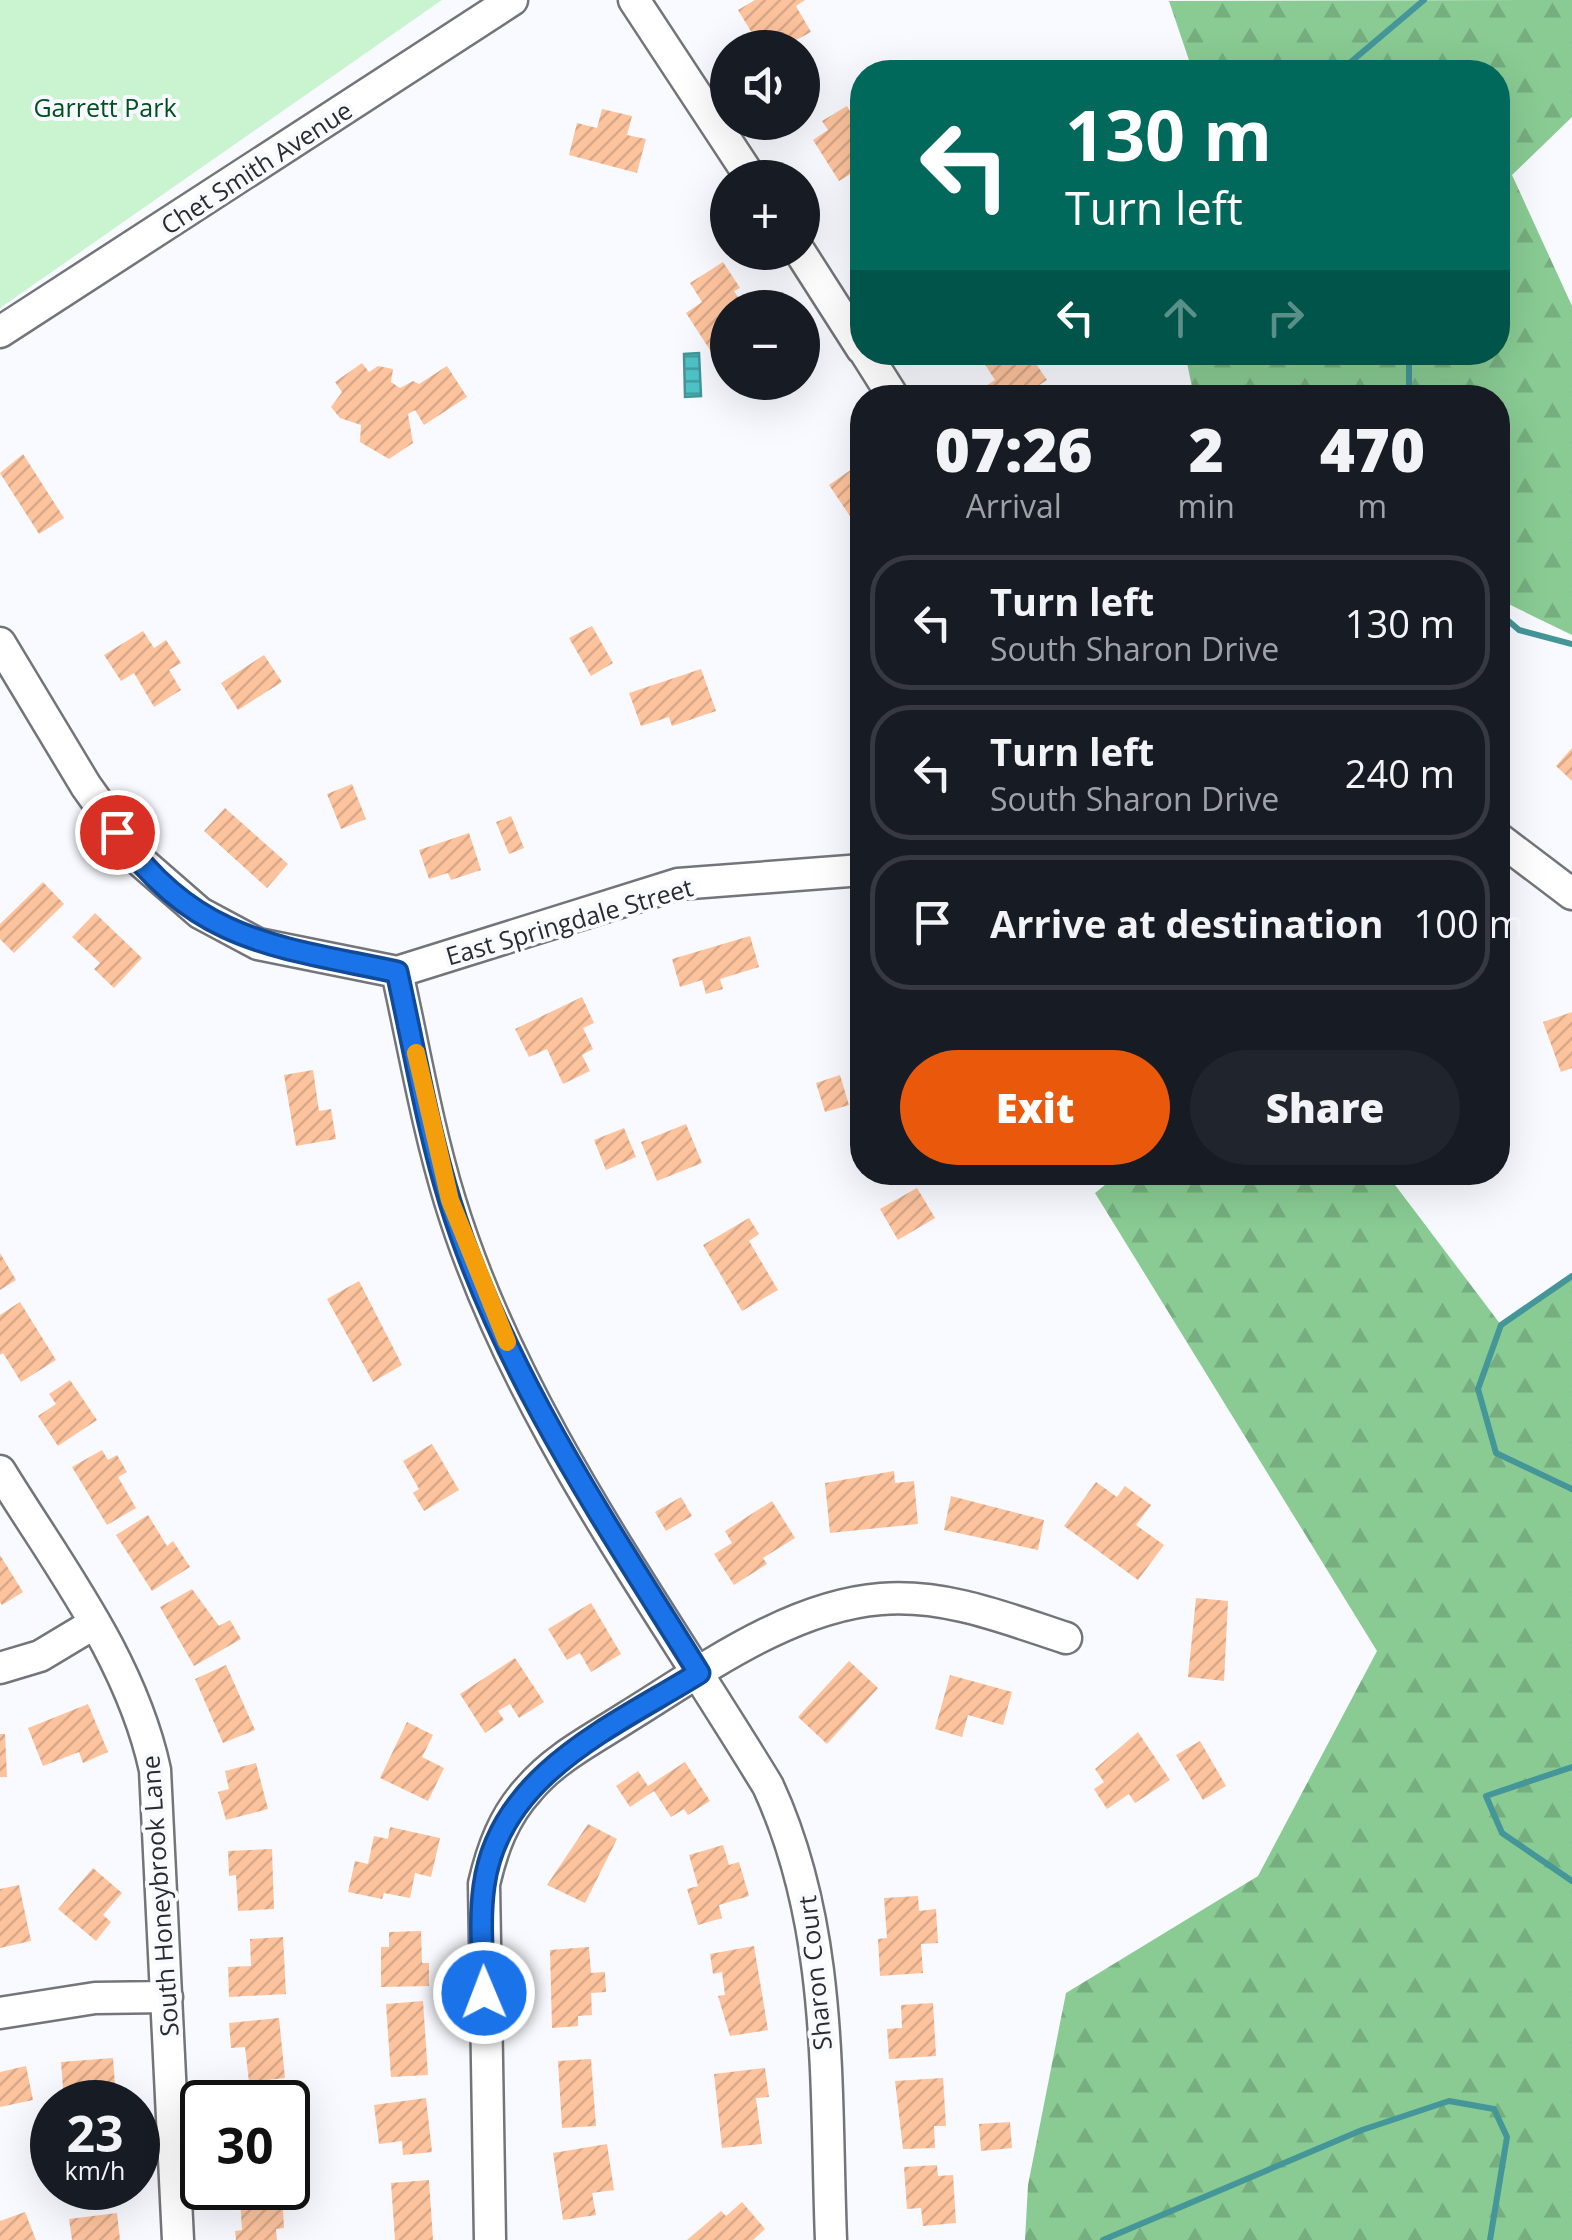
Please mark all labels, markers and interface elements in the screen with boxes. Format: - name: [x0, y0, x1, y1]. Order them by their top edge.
- map controls: [710, 30, 820, 400]
- button: sound: [710, 30, 820, 140]
- text: 130 m: [1065, 86, 1272, 182]
- park label: Garrett Park: [33, 90, 177, 124]
- street label: Chet Smith Avenue: [154, 92, 358, 242]
- icon: left: [900, 100, 1030, 230]
- button: +: [710, 160, 820, 270]
- text: Turn left: [1065, 177, 1243, 238]
- button: −: [710, 290, 820, 400]
- icon: left: [1048, 290, 1103, 345]
- icon: ahead: [1153, 290, 1208, 345]
- icon: right: [1258, 290, 1313, 345]
- text: 07:26: [935, 408, 1093, 490]
- text: 2: [1189, 408, 1224, 490]
- text: 470: [1320, 408, 1425, 490]
- text: Arrival: [966, 484, 1062, 527]
- text: min: [1178, 484, 1235, 527]
- text: m: [1358, 484, 1387, 527]
- text: Turn left: [990, 575, 1154, 627]
- icon: left: [905, 595, 960, 650]
- text: 130 m: [1345, 597, 1455, 649]
- text: South Sharon Drive: [990, 627, 1279, 670]
- text: Turn left: [990, 725, 1154, 777]
- icon: left: [905, 745, 960, 800]
- text: 240 m: [1345, 747, 1455, 799]
- text: South Sharon Drive: [990, 777, 1279, 820]
- pin: [75, 790, 160, 875]
- icon: arrive: [90, 805, 145, 860]
- street label: East Springdale Street: [442, 869, 697, 973]
- icon: arrive: [905, 895, 960, 950]
- text: Arrive at destination: [990, 897, 1384, 949]
- text: 100 m: [1414, 897, 1524, 949]
- button: Exit: [900, 1050, 1170, 1165]
- button: Share: [1190, 1050, 1460, 1165]
- street label: South Honeybrook Lane: [132, 1754, 186, 2038]
- street label: Sharon Court: [789, 1894, 839, 2052]
- position arrow: [432, 1941, 536, 2045]
- speed limit sign: 30: [180, 2080, 310, 2210]
- text: 23: [66, 2099, 124, 2167]
- text: km/h: [65, 2153, 125, 2187]

